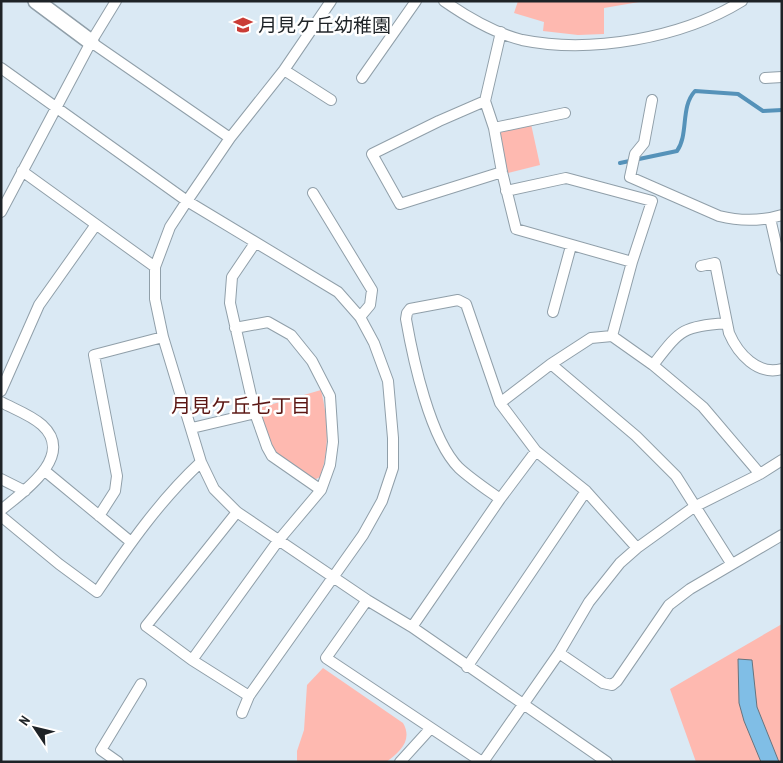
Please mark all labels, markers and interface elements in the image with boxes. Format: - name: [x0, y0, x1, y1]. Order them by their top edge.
- place label: 月見ケ丘幼稚園: [258, 13, 391, 37]
- school or university icon: 月見ケ丘幼稚園: [232, 14, 254, 36]
- district label: 月見ケ丘七丁目: [171, 393, 311, 419]
- north arrow: [10, 703, 60, 753]
- text: N: [15, 712, 34, 729]

